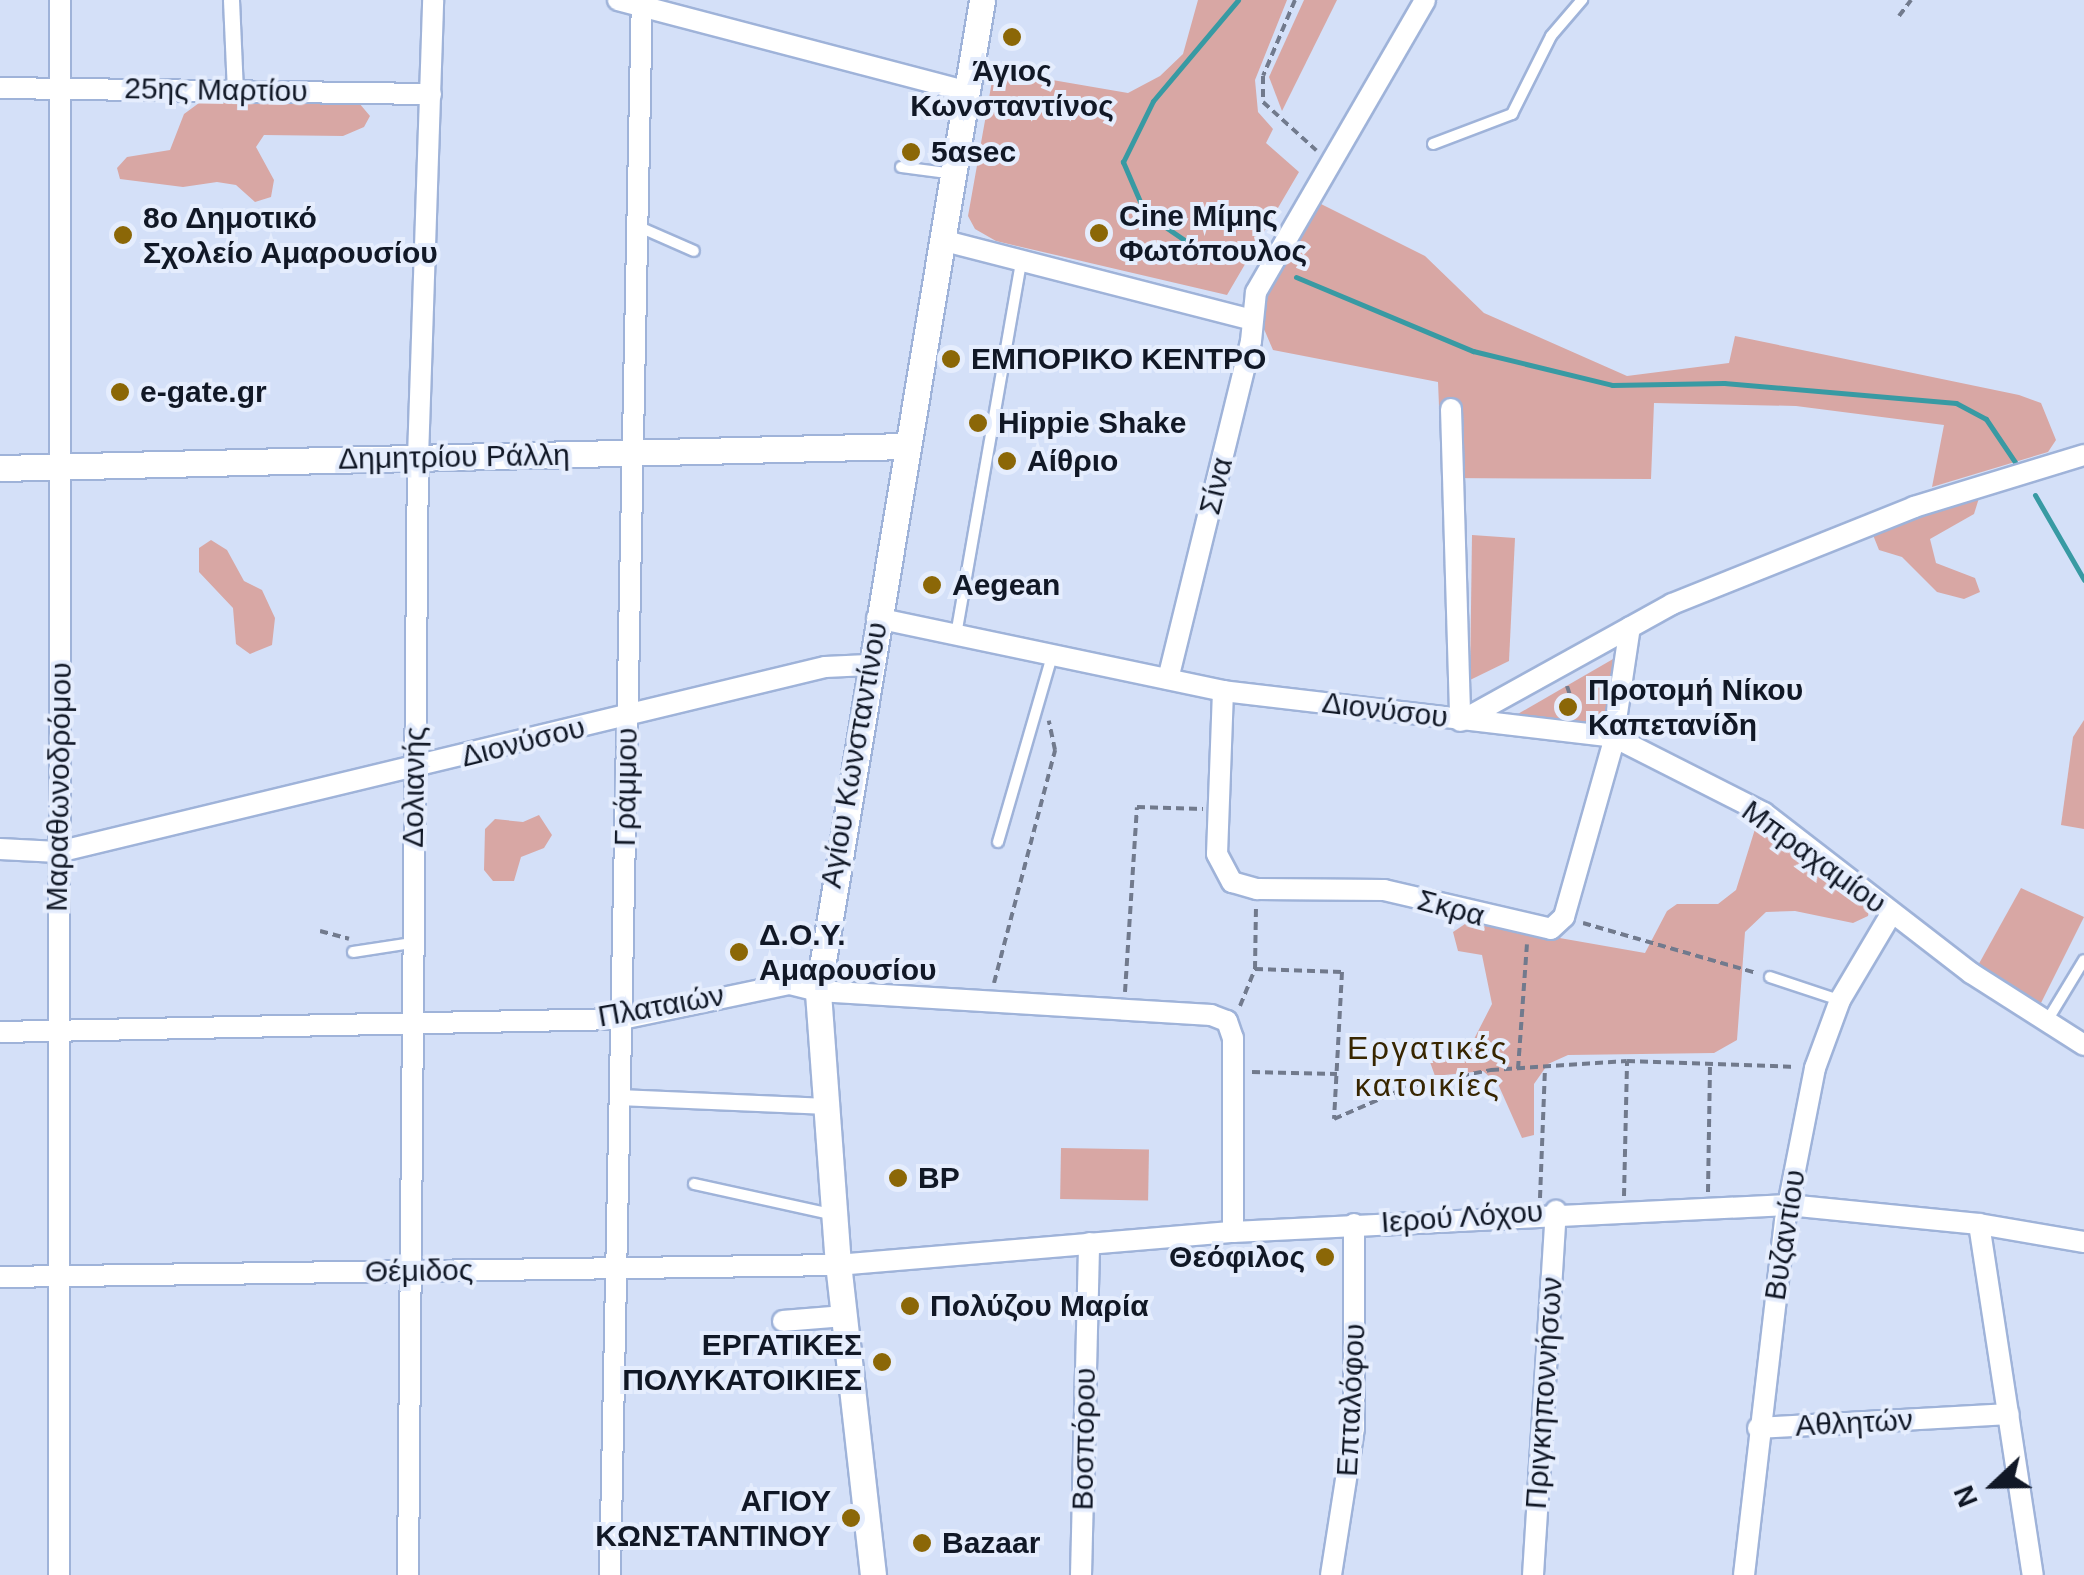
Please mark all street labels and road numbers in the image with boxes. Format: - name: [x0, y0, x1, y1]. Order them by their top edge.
- street label: 25ης Μαρτίου: [124, 70, 308, 110]
- street label: Δημητρίου Ράλλη: [338, 437, 570, 477]
- street label: Σίνα: [1192, 454, 1240, 518]
- street label: Αγίου Κωνσταντίνου: [813, 619, 895, 891]
- street label: Μαραθωνοδρόμου: [39, 662, 79, 912]
- street label: Διονύσου: [1320, 684, 1450, 736]
- street label: Διονύσου: [457, 709, 589, 775]
- street label: Δολιανής: [395, 726, 433, 848]
- street label: Γράμμου: [607, 727, 645, 847]
- street label: Μπραχαμίου: [1735, 793, 1893, 921]
- street label: Σκρα: [1414, 882, 1488, 934]
- street label: Πλαταιών: [595, 977, 727, 1035]
- street label: Βυζαντίου: [1757, 1167, 1813, 1303]
- street label: Ιερού Λόχου: [1379, 1193, 1545, 1241]
- street label: Θέμιδος: [364, 1252, 474, 1290]
- street label: Πριγκηποννήσων: [1518, 1276, 1570, 1510]
- street label: Επταλόφου: [1329, 1323, 1373, 1477]
- street label: Βοσπόρου: [1065, 1367, 1103, 1511]
- street label: Αθλητών: [1794, 1402, 1914, 1444]

